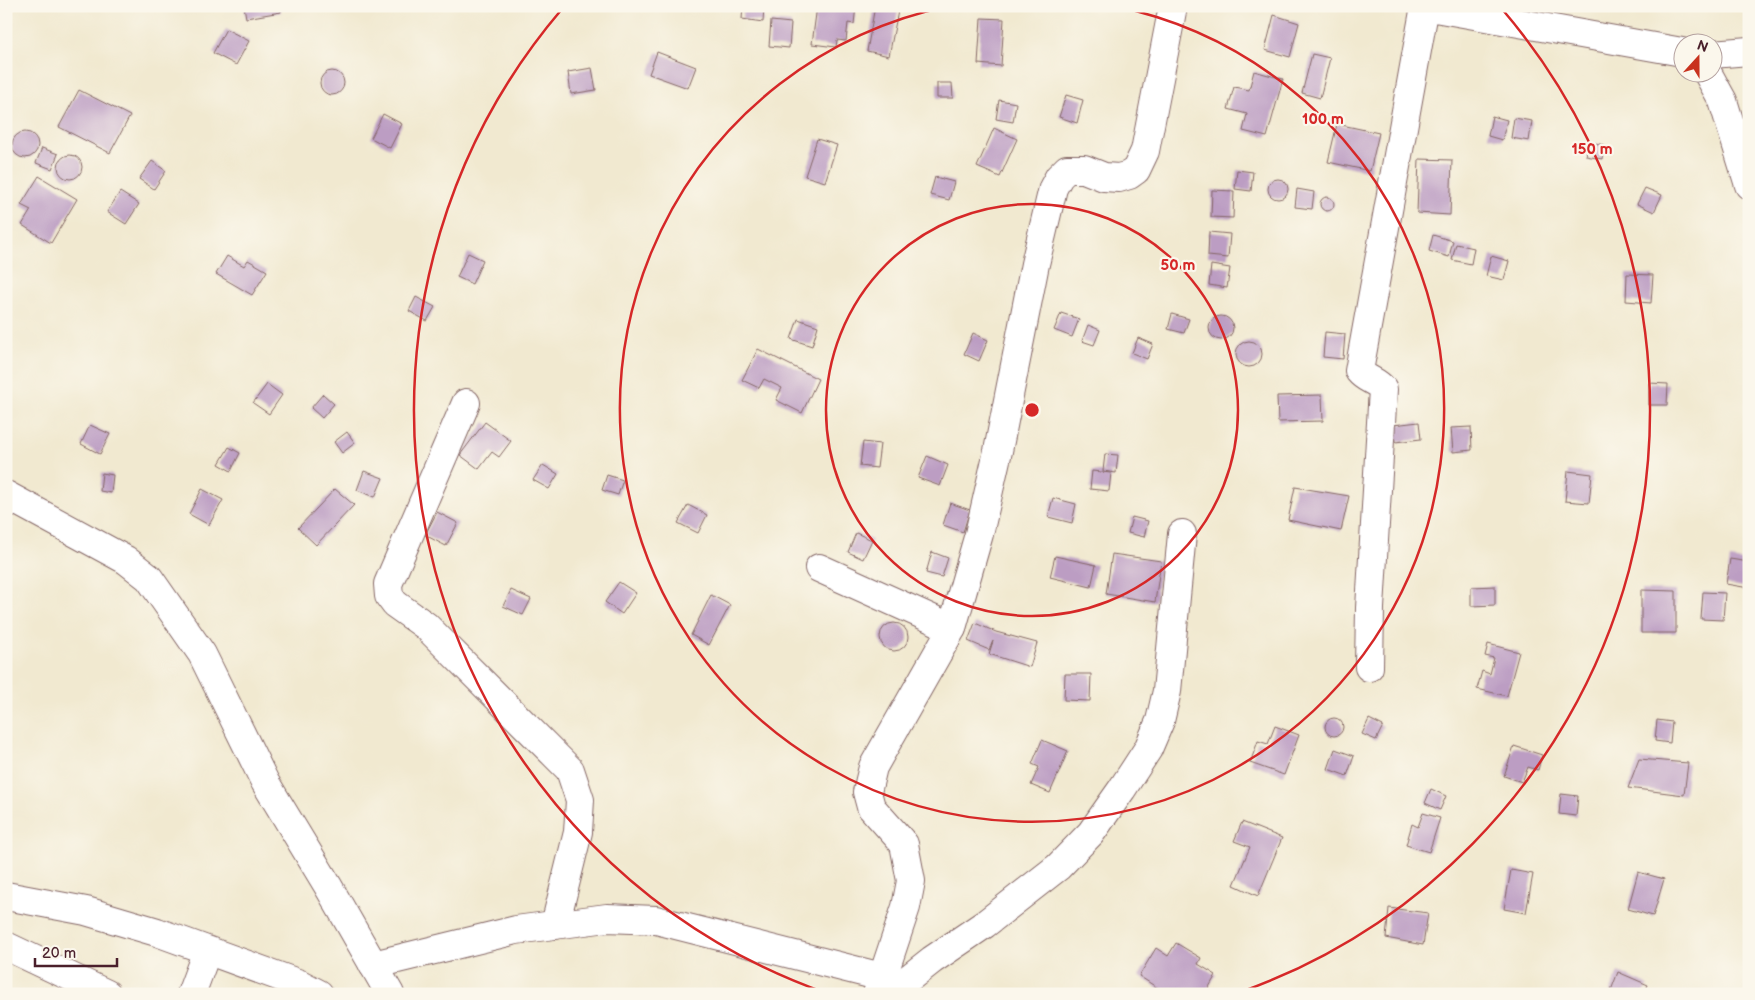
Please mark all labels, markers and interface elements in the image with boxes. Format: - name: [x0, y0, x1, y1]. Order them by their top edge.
- north arrow: [1672, 32, 1722, 82]
- text: N: [1695, 37, 1710, 56]
- text: 100 m: [1302, 110, 1344, 129]
- text: 150 m: [1571, 140, 1613, 159]
- text: 50 m: [1161, 256, 1196, 275]
- centre of rings: [1023, 401, 1041, 419]
- scale bar: [35, 935, 118, 967]
- text: 20 m: [42, 944, 76, 963]

